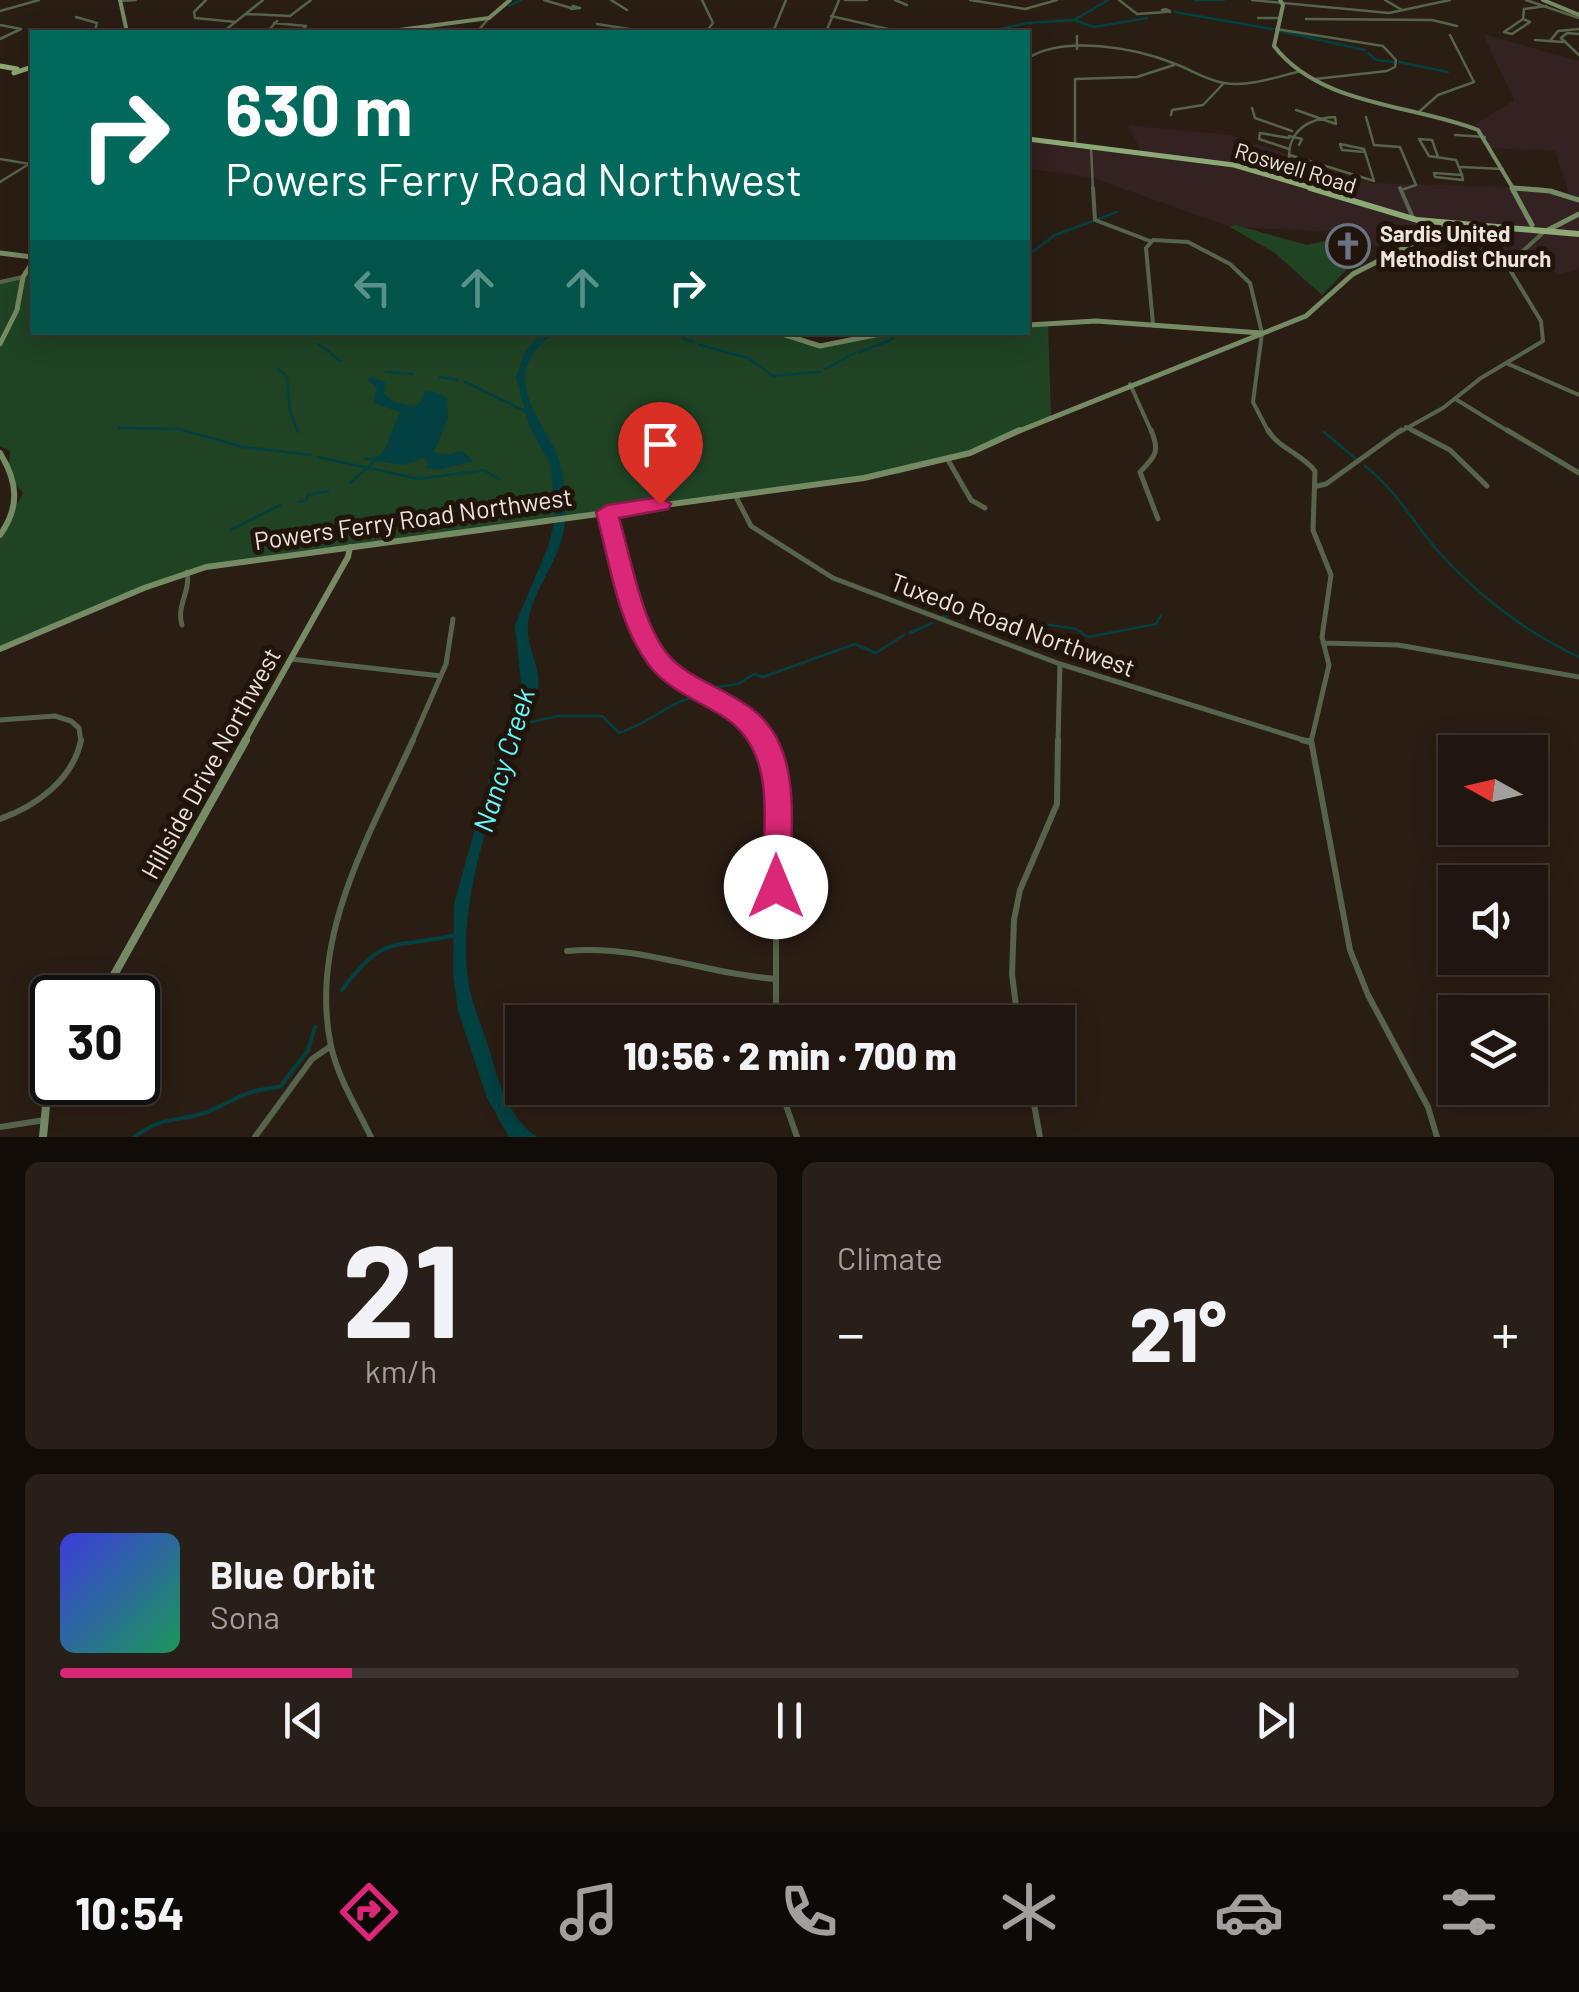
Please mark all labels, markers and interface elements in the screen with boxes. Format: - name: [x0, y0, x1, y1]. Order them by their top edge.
- text: 630 m: [225, 66, 413, 150]
- icon: right: [60, 70, 190, 200]
- street label: Roswell Road: [1232, 136, 1360, 198]
- text: Powers Ferry Road Northwest: [225, 151, 802, 205]
- place label: Sardis United Methodist Church: [1380, 220, 1551, 271]
- church icon: Sardis United Methodist Church: [1325, 223, 1371, 269]
- icon: left: [345, 260, 400, 315]
- icon: ahead: [450, 260, 505, 315]
- icon: ahead: [555, 260, 610, 315]
- icon: right: [660, 260, 715, 315]
- pin: [618, 402, 703, 505]
- icon: arrive: [633, 417, 688, 472]
- street label: Powers Ferry Road Northwest: [252, 481, 574, 555]
- street label: Tuxedo Road Northwest: [887, 566, 1139, 682]
- street label: Hillside Drive Northwest: [134, 642, 286, 884]
- water label: Nancy Creek: [465, 684, 541, 836]
- north arrow: [1438, 735, 1548, 845]
- map controls: [1438, 735, 1548, 1105]
- position arrow: [724, 835, 828, 939]
- button: sound: [1438, 865, 1548, 975]
- speed limit sign: 30: [30, 975, 160, 1105]
- button: layers: [1438, 995, 1548, 1105]
- text: 10:56 · 2 min · 700 m: [623, 1032, 957, 1078]
- text: 21: [342, 1208, 460, 1364]
- text: Climate: [837, 1238, 943, 1276]
- text: 21°: [1129, 1287, 1227, 1377]
- text: −: [837, 1299, 865, 1365]
- text: +: [1491, 1299, 1519, 1365]
- text: km/h: [365, 1351, 437, 1389]
- text: Blue Orbit: [210, 1551, 376, 1597]
- text: Sona: [210, 1597, 280, 1635]
- icon: previous: [276, 1693, 331, 1748]
- icon: pause: [762, 1693, 817, 1748]
- icon: next: [1248, 1693, 1303, 1748]
- icon: directions: [334, 1877, 404, 1947]
- icon: music: [554, 1877, 624, 1947]
- icon: phone: [774, 1877, 844, 1947]
- icon: climate: [994, 1877, 1064, 1947]
- icon: car: [1214, 1877, 1284, 1947]
- icon: filters: [1434, 1877, 1504, 1947]
- text: 10:54: [75, 1885, 184, 1939]

